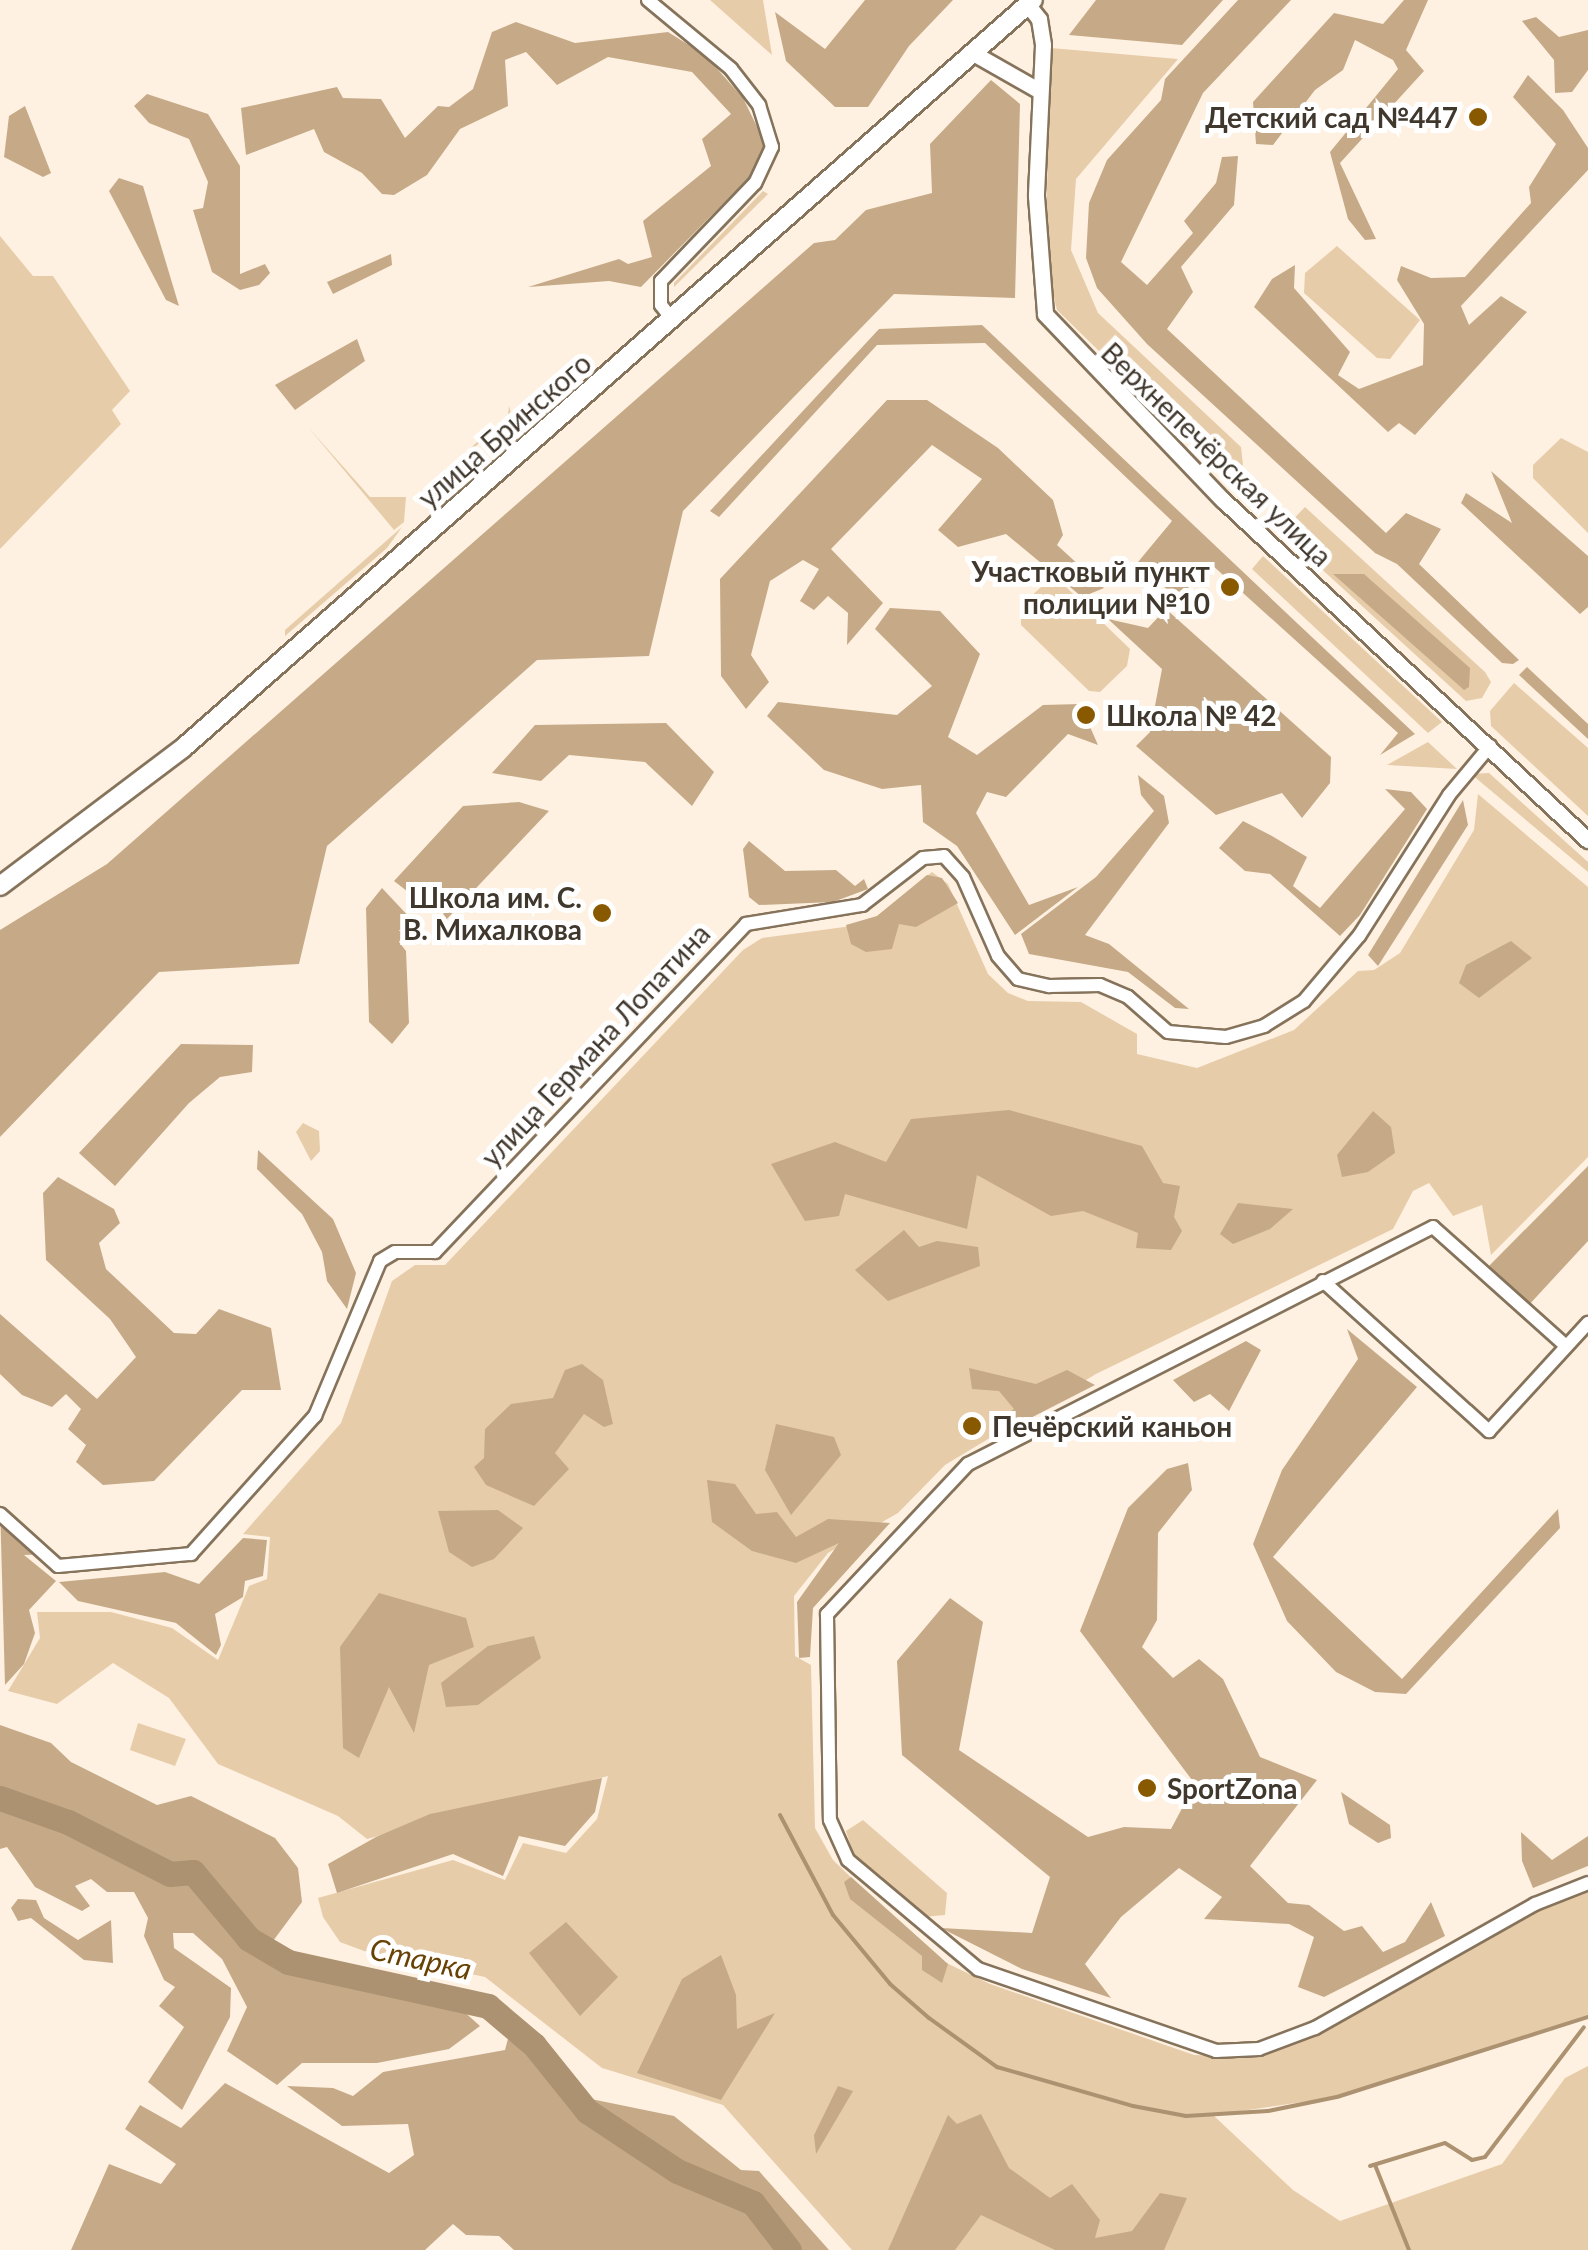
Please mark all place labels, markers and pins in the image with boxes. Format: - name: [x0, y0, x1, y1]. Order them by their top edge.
- place label: Детский сад №447: [1205, 100, 1458, 134]
- marker: Детский сад №447: [1467, 106, 1489, 128]
- place label: Участковый пункт полиции №10: [972, 554, 1210, 620]
- marker: Участковый пункт полиции №10: [1219, 576, 1241, 598]
- place label: Школа № 42: [1106, 698, 1277, 732]
- marker: Школа № 42: [1075, 704, 1097, 726]
- place label: Школа им. С. В. Михалкова: [403, 880, 582, 946]
- marker: Школа им. С. В. Михалкова: [591, 902, 613, 924]
- place label: Печёрский каньон: [992, 1409, 1232, 1443]
- marker: Печёрский каньон: [961, 1415, 983, 1437]
- place label: SportZona: [1167, 1771, 1297, 1805]
- marker: SportZona: [1136, 1777, 1158, 1799]

